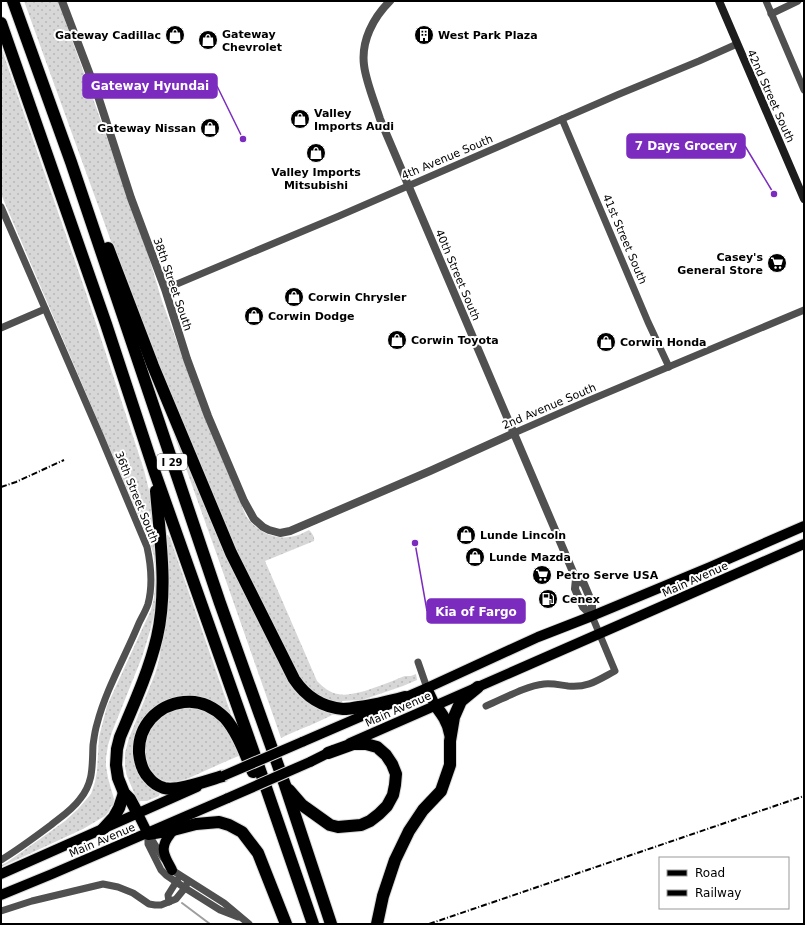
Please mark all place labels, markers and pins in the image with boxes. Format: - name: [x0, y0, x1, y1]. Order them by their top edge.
- shop icon: Gateway Cadillac: [164, 24, 186, 46]
- building icon: West Park Plaza: [413, 24, 435, 46]
- place label: Gateway Chevrolet: [222, 28, 282, 54]
- place label: Gateway Cadillac: [55, 29, 161, 42]
- shop icon: Gateway Chevrolet: [197, 29, 219, 51]
- place label: West Park Plaza: [438, 29, 538, 42]
- callout: Gateway Hyundai: [83, 74, 217, 98]
- place label: Valley Imports Audi: [314, 107, 394, 133]
- shop icon: Valley Imports Audi: [289, 108, 311, 130]
- shop icon: Gateway Nissan: [199, 117, 221, 139]
- place label: Gateway Nissan: [97, 122, 196, 135]
- callout: 7 Days Grocery: [627, 134, 745, 158]
- shop icon: Valley Imports Mitsubishi: [305, 142, 327, 164]
- place label: Valley Imports Mitsubishi: [271, 166, 361, 192]
- place label: Casey's General Store: [677, 251, 763, 277]
- supermarket icon: Casey's General Store: [766, 252, 788, 274]
- shop icon: Corwin Chrysler: [283, 286, 305, 308]
- place label: Corwin Chrysler: [308, 291, 407, 304]
- shop icon: Corwin Dodge: [243, 305, 265, 327]
- place label: Corwin Dodge: [268, 310, 355, 323]
- shop icon: Corwin Toyota: [386, 329, 408, 351]
- shop icon: Corwin Honda: [595, 331, 617, 353]
- place label: Corwin Toyota: [411, 334, 499, 347]
- place label: Corwin Honda: [620, 336, 707, 349]
- shop icon: Lunde Lincoln: [455, 524, 477, 546]
- place label: Lunde Lincoln: [480, 529, 566, 542]
- shop icon: Lunde Mazda: [464, 546, 486, 568]
- place label: Lunde Mazda: [489, 551, 571, 564]
- supermarket icon: Petro Serve USA: [531, 564, 553, 586]
- place label: Petro Serve USA: [556, 569, 659, 582]
- fuel station icon: Cenex: [537, 588, 559, 610]
- place label: Cenex: [562, 593, 600, 606]
- callout: Kia of Fargo: [427, 599, 525, 623]

